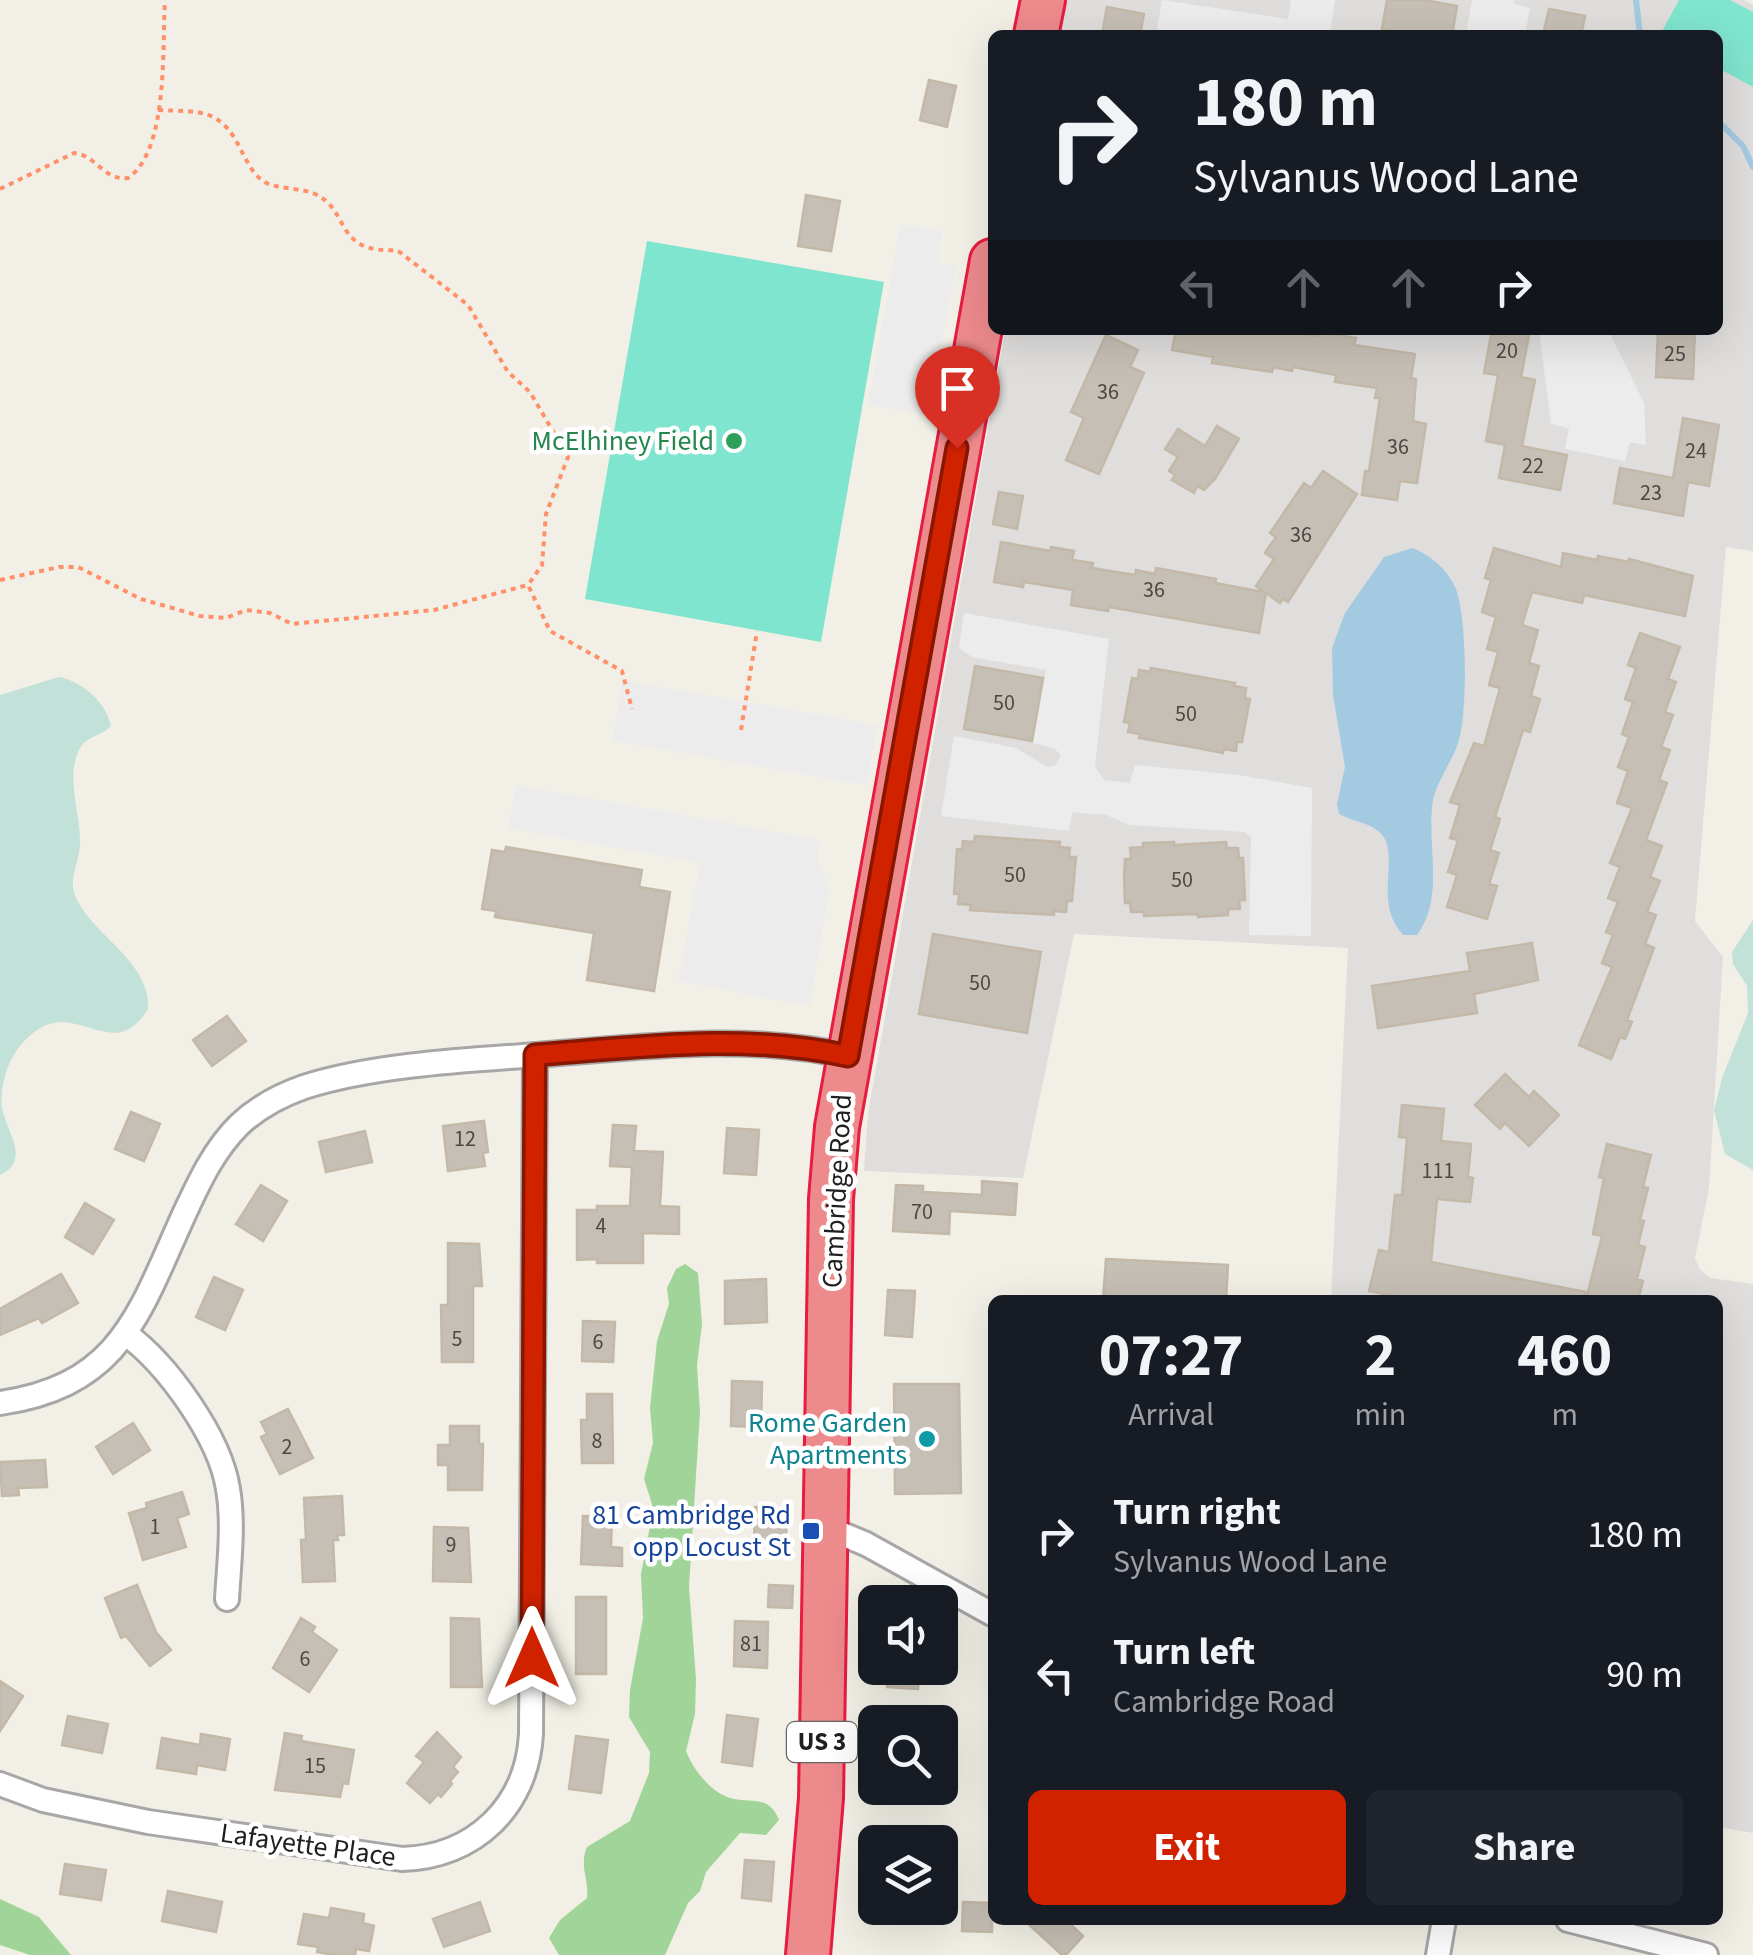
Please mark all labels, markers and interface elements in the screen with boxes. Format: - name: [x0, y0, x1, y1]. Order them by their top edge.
- text: 180 m: [1193, 53, 1378, 153]
- icon: right: [1028, 70, 1158, 200]
- text: Sylvanus Wood Lane: [1193, 146, 1579, 210]
- icon: left: [1171, 260, 1226, 315]
- icon: ahead: [1276, 260, 1331, 315]
- icon: ahead: [1381, 260, 1436, 315]
- icon: right: [1486, 260, 1541, 315]
- house number: 20: [1496, 335, 1518, 367]
- house number: 25: [1664, 338, 1686, 370]
- pin: [915, 346, 1000, 449]
- icon: arrive: [930, 361, 985, 416]
- house number: 36: [1097, 376, 1119, 408]
- place label: McElhiney Field: [532, 421, 714, 461]
- marker: McElhiney Field: [723, 430, 745, 452]
- house number: 36: [1387, 431, 1409, 463]
- house number: 24: [1685, 435, 1707, 467]
- house number: 22: [1522, 450, 1544, 482]
- house number: 23: [1640, 477, 1662, 509]
- house number: 36: [1290, 519, 1312, 551]
- house number: 36: [1143, 574, 1165, 606]
- house number: 50: [993, 687, 1015, 719]
- house number: 50: [1175, 698, 1197, 730]
- house number: 50: [1004, 859, 1026, 891]
- house number: 50: [1171, 864, 1193, 896]
- house number: 50: [969, 967, 991, 999]
- street label: Cambridge Road: [812, 1093, 862, 1289]
- house number: 12: [454, 1123, 476, 1155]
- house number: 111: [1422, 1155, 1454, 1187]
- house number: 70: [911, 1196, 933, 1228]
- house number: 4: [596, 1210, 607, 1242]
- text: 07:27: [1099, 1314, 1244, 1399]
- text: 2: [1365, 1314, 1396, 1399]
- text: 460: [1517, 1314, 1612, 1399]
- house number: 5: [452, 1323, 462, 1355]
- house number: 6: [593, 1326, 604, 1358]
- text: Arrival: [1128, 1392, 1214, 1438]
- text: min: [1354, 1392, 1406, 1438]
- text: m: [1551, 1392, 1578, 1438]
- place label: Rome Garden Apartments: [748, 1403, 907, 1475]
- house number: 8: [592, 1425, 603, 1457]
- marker: Rome Garden Apartments: [916, 1428, 938, 1450]
- house number: 2: [282, 1431, 292, 1463]
- text: Turn right: [1113, 1485, 1281, 1539]
- place label: 81 Cambridge Rd opp Locust St: [592, 1495, 792, 1567]
- icon: right: [1028, 1508, 1083, 1563]
- text: 180 m: [1587, 1508, 1683, 1562]
- house number: 1: [150, 1511, 160, 1543]
- marker: 81 Cambridge Rd opp Locust St: [800, 1520, 822, 1542]
- house number: 9: [446, 1529, 456, 1561]
- text: Sylvanus Wood Lane: [1113, 1539, 1387, 1585]
- map controls: [858, 1585, 958, 1925]
- button: sound: [858, 1585, 958, 1685]
- position arrow: [480, 1606, 584, 1710]
- text: Turn left: [1113, 1625, 1255, 1679]
- house number: 81: [740, 1628, 762, 1660]
- house number: 6: [300, 1643, 311, 1675]
- icon: left: [1028, 1648, 1083, 1703]
- text: 90 m: [1606, 1648, 1683, 1702]
- text: Cambridge Road: [1113, 1679, 1335, 1725]
- button: search: [858, 1705, 958, 1805]
- road number: US 3: [787, 1722, 857, 1762]
- house number: 15: [304, 1750, 326, 1782]
- button: Exit: [1028, 1790, 1346, 1905]
- button: Share: [1366, 1790, 1683, 1905]
- street label: Lafayette Place: [218, 1813, 398, 1877]
- button: layers: [858, 1825, 958, 1925]

